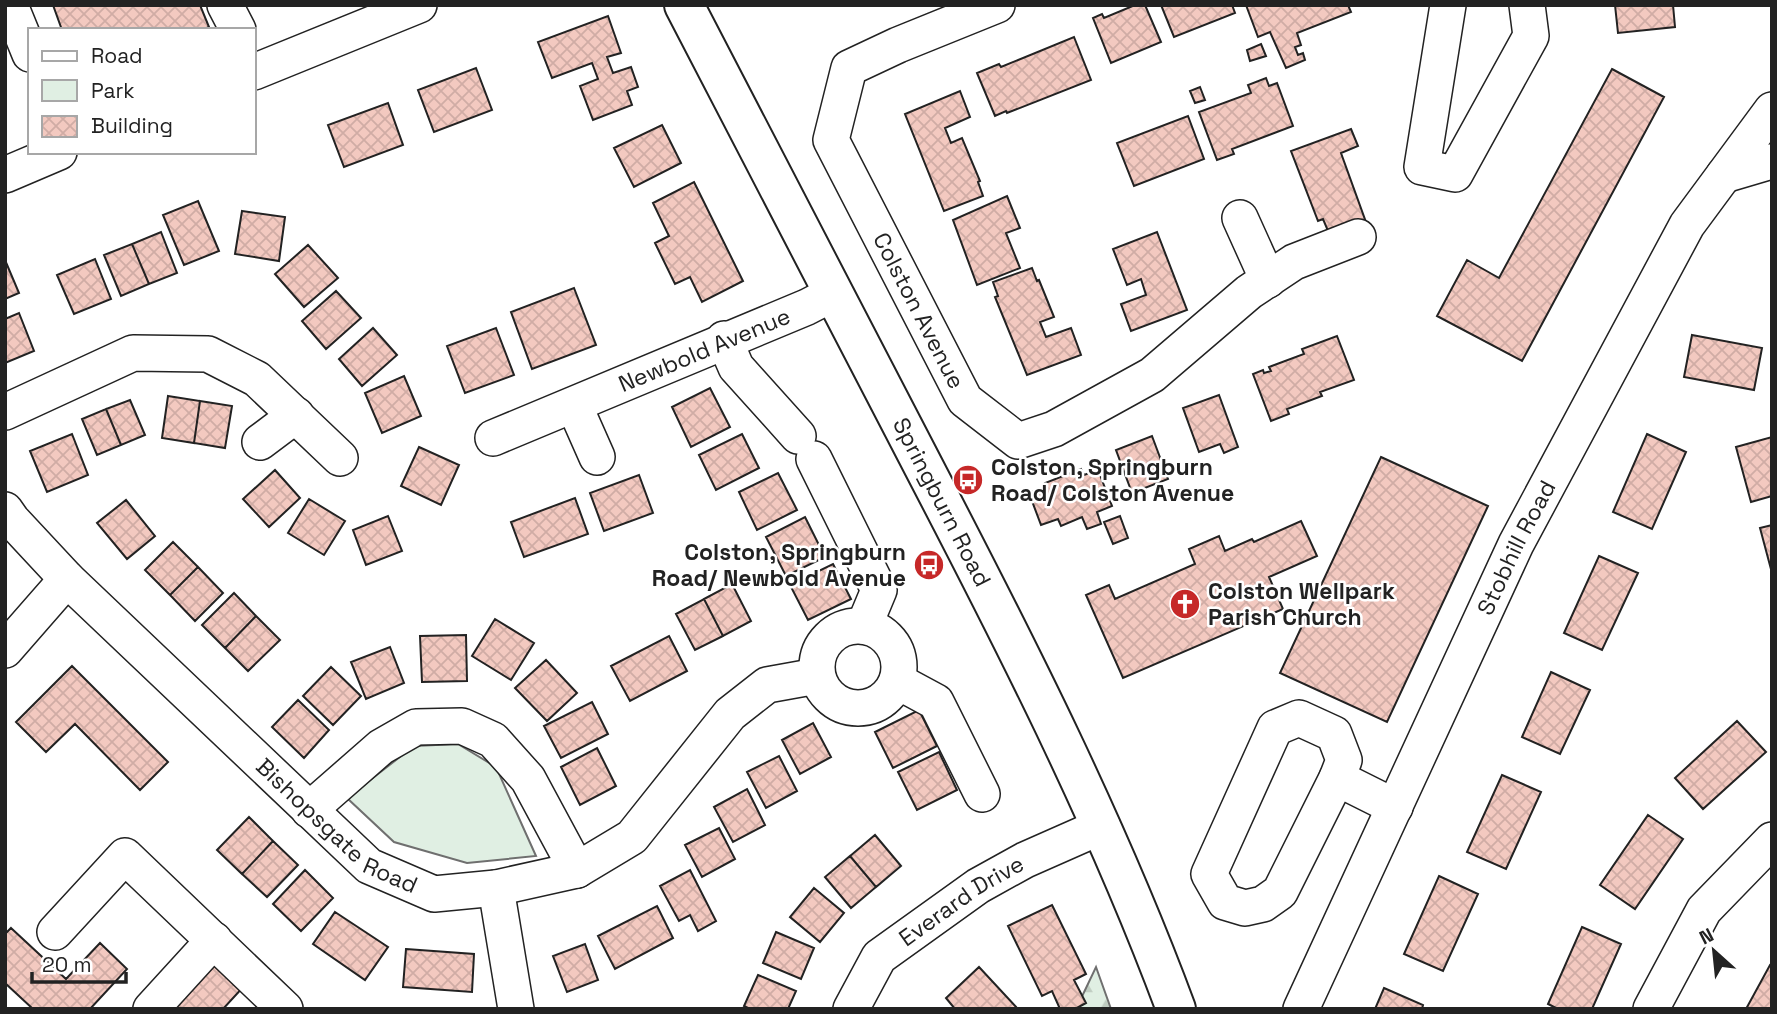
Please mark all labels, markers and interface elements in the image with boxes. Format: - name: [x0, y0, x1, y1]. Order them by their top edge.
- legend: [28, 28, 256, 154]
- text: Road: [91, 42, 143, 69]
- text: Park: [91, 77, 135, 104]
- text: Building: [91, 112, 173, 139]
- street label: Colston Avenue: [866, 227, 972, 394]
- street label: Newbold Avenue: [614, 301, 795, 399]
- street label: Springburn Road: [886, 412, 998, 592]
- place label: Colston, Springburn Road/ Colston Avenue: [991, 452, 1234, 508]
- bus stop icon: Colston, Springburn Road/ Colston Avenue: [951, 463, 985, 497]
- street label: Stobhill Road: [1470, 475, 1562, 620]
- place label: Colston, Springburn Road/ Newbold Avenue: [652, 537, 906, 593]
- bus stop icon: Colston, Springburn Road/ Newbold Avenue: [912, 548, 946, 582]
- place label: Colston Wellpark Parish Church: [1208, 576, 1395, 632]
- church icon: Colston Wellpark Parish Church: [1168, 587, 1202, 621]
- street label: Bishopsgate Road: [250, 752, 422, 900]
- street label: Everard Drive: [893, 849, 1029, 953]
- north arrow: [1679, 916, 1749, 986]
- text: N: [1695, 922, 1718, 950]
- scale bar: [32, 940, 126, 984]
- text: 20 m: [42, 951, 92, 978]

